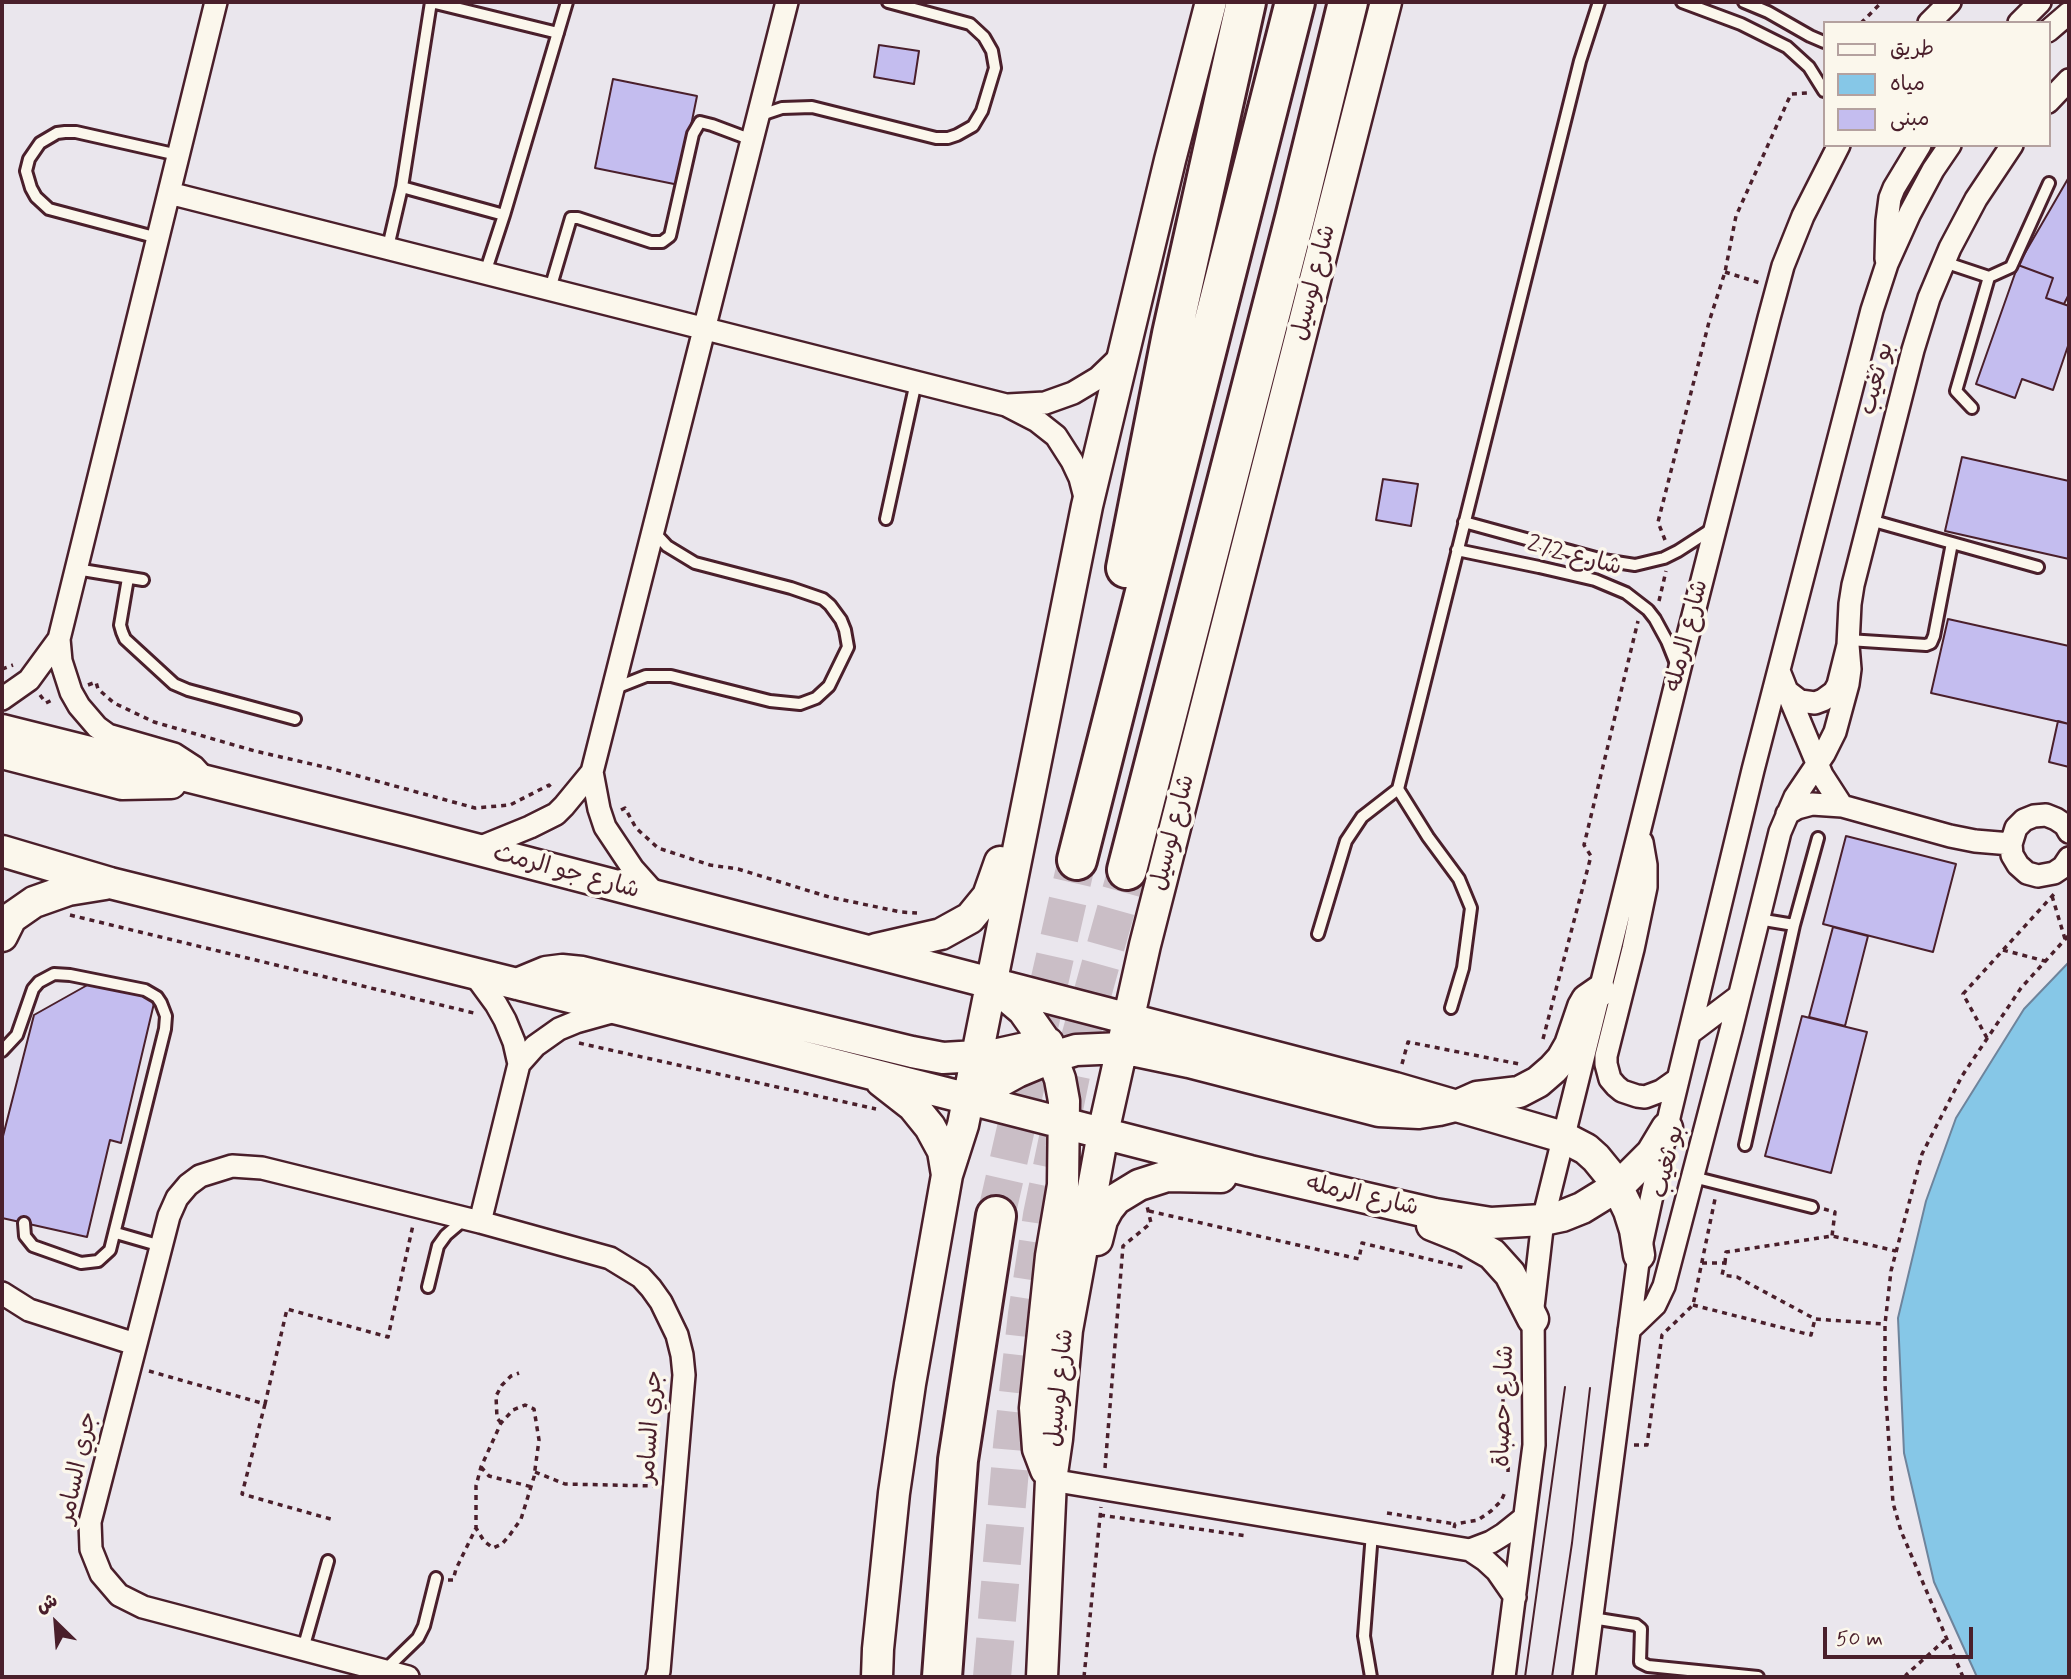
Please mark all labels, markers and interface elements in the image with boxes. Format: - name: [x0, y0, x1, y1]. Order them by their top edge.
- legend: [1822, 21, 2050, 147]
- text: طريق: [1890, 35, 1934, 63]
- text: مياه: [1890, 70, 1925, 98]
- text: مبنى: [1890, 105, 1929, 133]
- street label: شارع لوسيل: [1287, 222, 1343, 344]
- street label: بو ثغيب: [1855, 340, 1901, 418]
- street label: شارع 272: [1524, 531, 1624, 583]
- street label: شارع الرمله: [1660, 577, 1716, 695]
- street label: شارع لوسيل: [1146, 772, 1202, 894]
- street label: شارع جو الرمث: [490, 840, 642, 906]
- street label: بو ثغيب: [1646, 1123, 1692, 1201]
- street label: شارع الرمله: [1303, 1170, 1421, 1224]
- street label: شارع لوسيل: [1040, 1328, 1082, 1448]
- street label: شارع حصباة: [1488, 1345, 1522, 1467]
- street label: جري السامر: [634, 1369, 670, 1485]
- street label: جري السامر: [53, 1409, 105, 1527]
- north arrow: [21, 1588, 91, 1658]
- text: ش: [32, 1588, 62, 1619]
- scale bar: [1826, 1612, 1976, 1656]
- text: 50 m: [1836, 1625, 1883, 1653]

